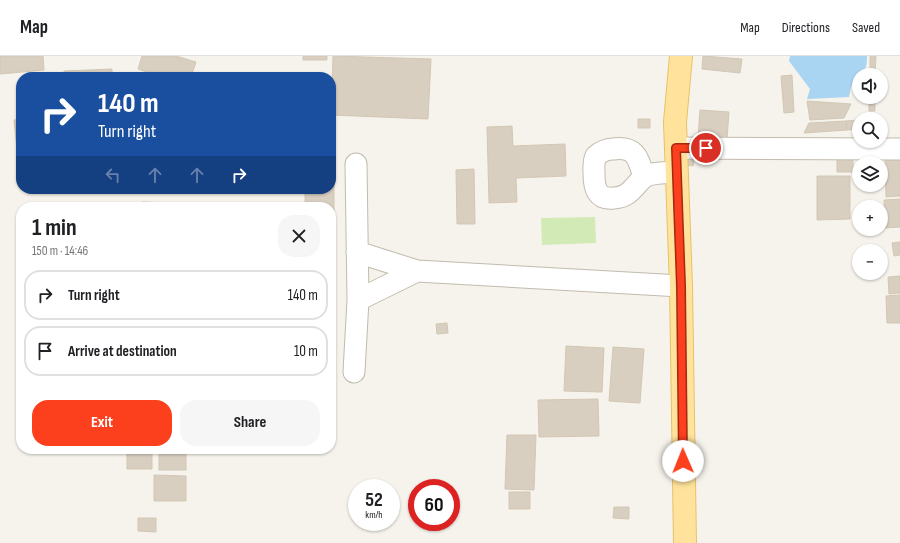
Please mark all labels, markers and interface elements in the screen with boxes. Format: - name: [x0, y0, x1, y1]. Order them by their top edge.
- text: Map: [20, 16, 48, 39]
- text: Map: [740, 19, 760, 36]
- text: Directions: [782, 19, 830, 36]
- text: Saved: [852, 19, 880, 36]
- map controls: [852, 68, 888, 280]
- button: sound: [852, 68, 888, 104]
- text: 140 m: [98, 87, 159, 120]
- icon: right: [32, 88, 84, 140]
- button: search: [852, 112, 888, 148]
- text: Turn right: [98, 121, 156, 142]
- pin: [689, 131, 723, 165]
- icon: arrive: [695, 137, 717, 159]
- button: layers: [852, 156, 888, 192]
- icon: left: [102, 164, 124, 186]
- icon: ahead: [144, 164, 166, 186]
- icon: ahead: [186, 164, 208, 186]
- icon: right: [228, 164, 250, 186]
- button: +: [852, 200, 888, 236]
- text: 1 min: [32, 213, 77, 242]
- button: close: [278, 215, 320, 257]
- text: 150 m · 14:46: [32, 243, 88, 259]
- button: −: [852, 244, 888, 280]
- icon: right: [34, 284, 56, 306]
- text: Turn right: [68, 286, 120, 305]
- text: 140 m: [288, 286, 318, 305]
- icon: arrive: [34, 340, 56, 362]
- text: Arrive at destination: [68, 342, 177, 361]
- text: 10 m: [294, 342, 318, 361]
- button: Exit: [32, 400, 172, 446]
- button: Share: [180, 400, 320, 446]
- position arrow: [662, 440, 704, 482]
- speed limit sign: 60: [408, 479, 460, 531]
- text: 52: [365, 488, 383, 512]
- text: km/h: [365, 509, 383, 521]

